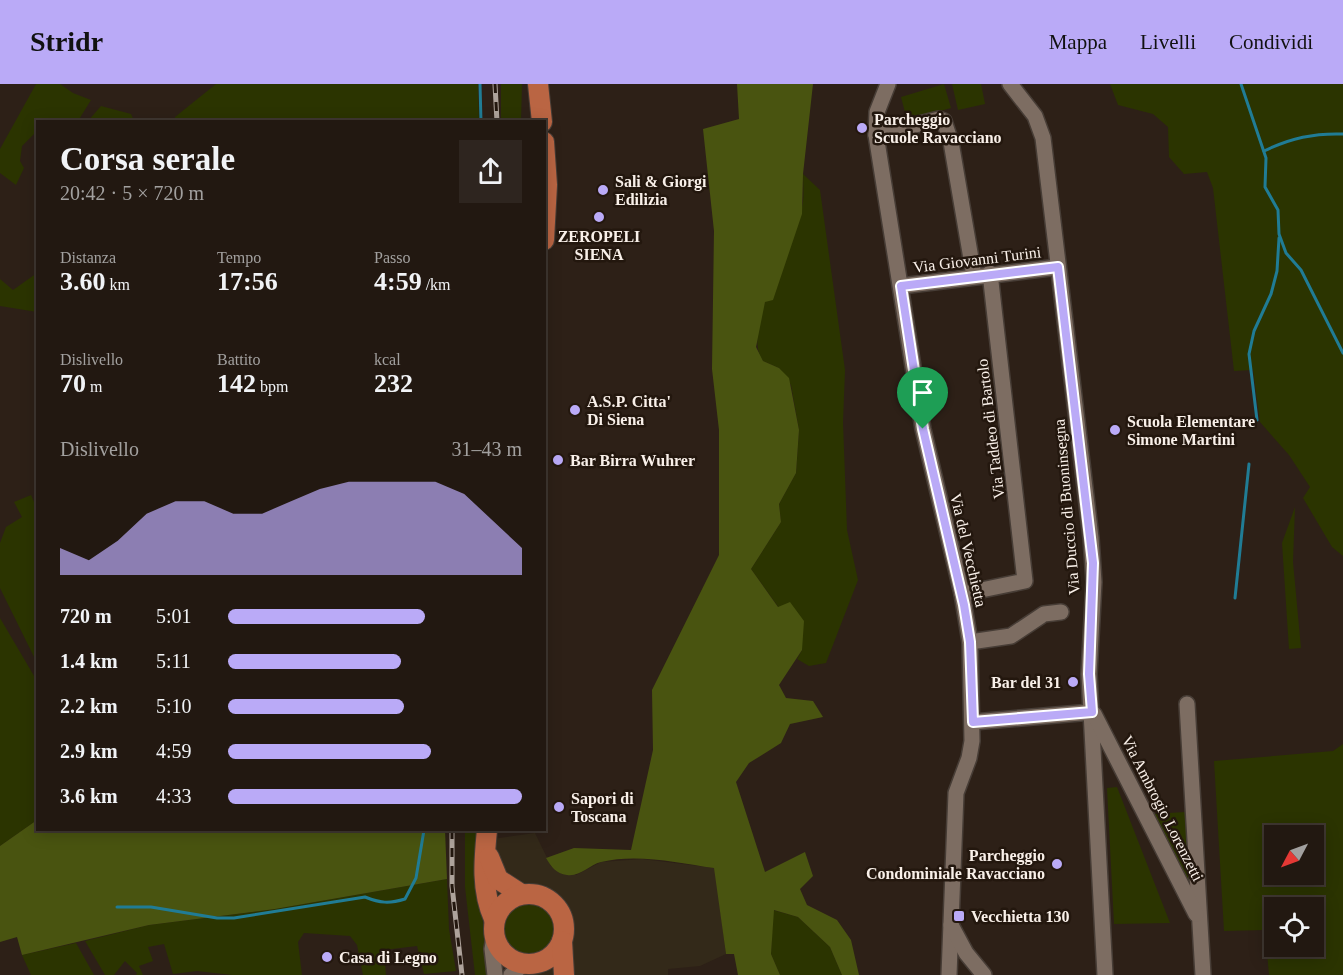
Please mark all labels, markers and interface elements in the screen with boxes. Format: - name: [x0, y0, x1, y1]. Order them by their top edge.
- text: Stridr: [30, 26, 103, 57]
- text: Mappa: [1049, 30, 1107, 54]
- text: Livelli: [1140, 30, 1196, 54]
- text: Condividi: [1229, 30, 1313, 54]
- place label: Parcheggio Scuole Ravacciano: [874, 111, 1002, 146]
- marker: Parcheggio Scuole Ravacciano: [855, 121, 869, 135]
- button: share: [459, 140, 522, 203]
- text: Corsa serale: [60, 141, 235, 177]
- place label: Sali & Giorgi Edilizia: [615, 173, 707, 208]
- text: 20:42 · 5 × 720 m: [60, 182, 204, 204]
- marker: Sali & Giorgi Edilizia: [596, 183, 610, 197]
- marker: ZEROPELI SIENA: [592, 210, 606, 224]
- place label: ZEROPELI SIENA: [558, 228, 640, 263]
- street label: Via Giovanni Turini: [912, 243, 1043, 276]
- text: Distanza: [60, 249, 116, 266]
- text: Tempo: [217, 249, 261, 266]
- text: Passo: [374, 249, 410, 266]
- text: 3.60: [60, 267, 106, 296]
- text: 17:56: [217, 267, 278, 296]
- text: 4:59: [374, 267, 422, 296]
- text: km: [106, 276, 130, 293]
- text: /km: [422, 276, 451, 293]
- text: Dislivello: [60, 351, 123, 368]
- text: Battito: [217, 351, 261, 368]
- text: kcal: [374, 351, 401, 368]
- street label: Via Taddeo di Bartolo: [973, 358, 1008, 500]
- pin: [897, 367, 948, 429]
- text: 70: [60, 369, 86, 398]
- text: 142: [217, 369, 256, 398]
- text: 232: [374, 369, 413, 398]
- icon: arrive: [906, 376, 939, 409]
- text: m: [86, 378, 102, 395]
- text: bpm: [256, 378, 288, 395]
- place label: A.S.P. Citta' Di Siena: [587, 393, 671, 428]
- marker: A.S.P. Citta' Di Siena: [568, 403, 582, 417]
- place label: Scuola Elementare Simone Martini: [1127, 413, 1255, 448]
- street label: Via Duccio di Buoninsegna: [1050, 418, 1084, 596]
- marker: Scuola Elementare Simone Martini: [1108, 423, 1122, 437]
- text: Dislivello: [60, 438, 139, 460]
- text: 31–43 m: [451, 438, 522, 460]
- place label: Bar Birra Wuhrer: [570, 452, 695, 469]
- marker: Bar Birra Wuhrer: [551, 453, 565, 467]
- street label: Via del Vecchietta: [947, 492, 990, 609]
- text: 720 m: [60, 605, 112, 627]
- text: 5:01: [156, 605, 192, 627]
- text: 1.4 km: [60, 650, 118, 672]
- text: 5:11: [156, 650, 191, 672]
- place label: Bar del 31: [991, 674, 1061, 691]
- marker: Bar del 31: [1066, 675, 1080, 689]
- text: 2.2 km: [60, 695, 118, 717]
- text: 5:10: [156, 695, 192, 717]
- street label: Via Ambrogio Lorenzetti: [1118, 733, 1207, 885]
- text: 2.9 km: [60, 740, 118, 762]
- text: 4:59: [156, 740, 192, 762]
- text: 3.6 km: [60, 785, 118, 807]
- text: 4:33: [156, 785, 192, 807]
- place label: Sapori di Toscana: [571, 790, 634, 825]
- marker: Sapori di Toscana: [552, 800, 566, 814]
- north arrow: [1264, 825, 1324, 885]
- map controls: [1264, 825, 1324, 957]
- place label: Parcheggio Condominiale Ravacciano: [866, 847, 1045, 882]
- marker: Parcheggio Condominiale Ravacciano: [1050, 857, 1064, 871]
- button: locate: [1264, 897, 1324, 957]
- place label: Vecchietta 130: [971, 908, 1070, 925]
- marker: Vecchietta 130: [952, 909, 966, 923]
- place label: Casa di Legno: [339, 949, 437, 967]
- marker: Casa di Legno: [320, 950, 334, 964]

